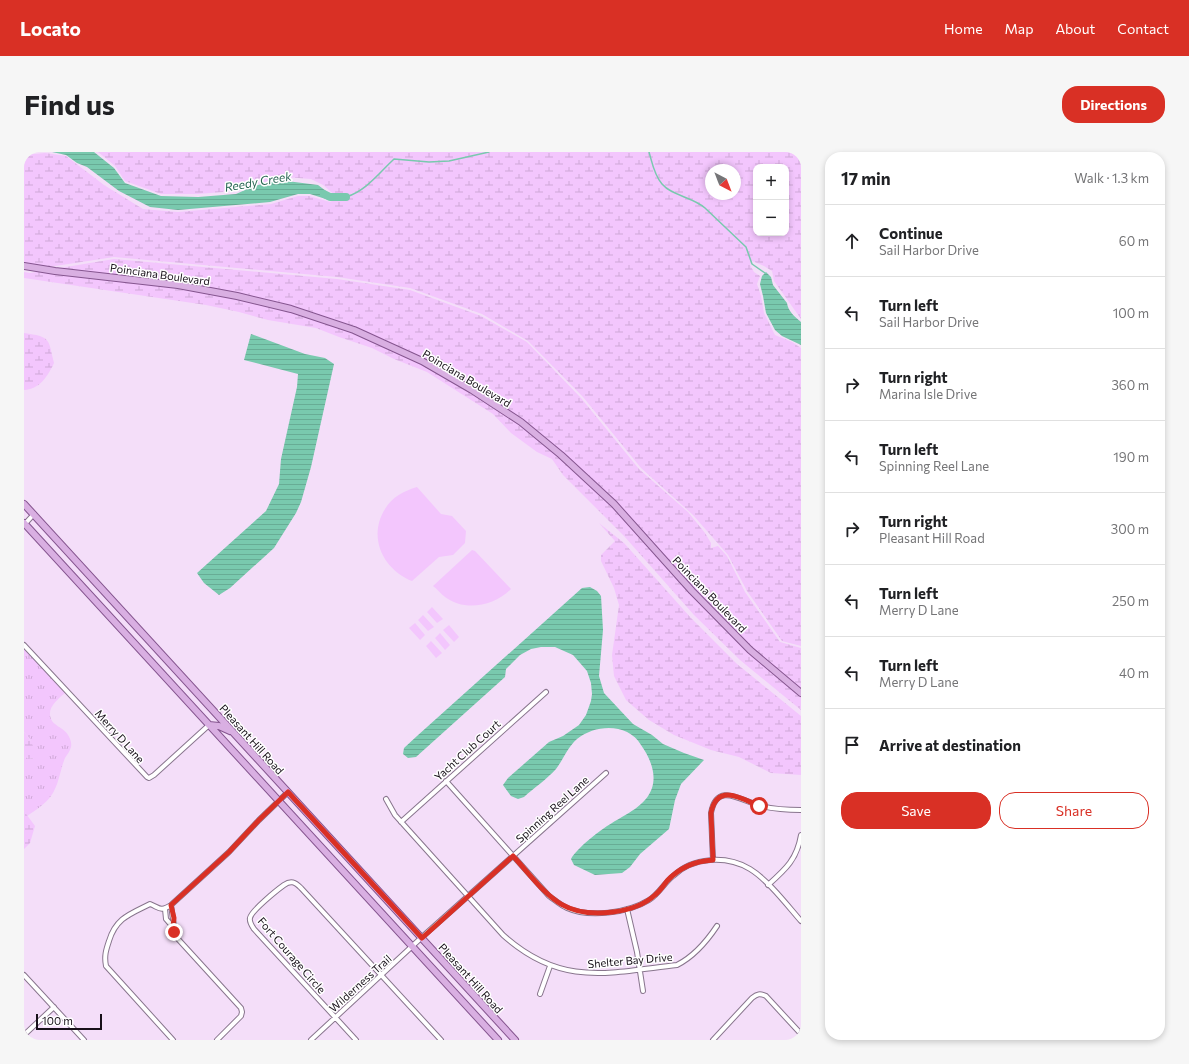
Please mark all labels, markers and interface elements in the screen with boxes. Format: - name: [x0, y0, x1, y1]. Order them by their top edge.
- text: Locato: [20, 17, 81, 40]
- text: Home: [944, 20, 983, 37]
- text: Map: [1005, 20, 1033, 37]
- text: About: [1055, 20, 1095, 37]
- text: Contact: [1117, 20, 1169, 37]
- button: Directions: [1062, 86, 1165, 123]
- text: Find us: [24, 87, 115, 121]
- north arrow: [705, 164, 741, 200]
- map controls: [753, 164, 789, 236]
- button: +: [753, 164, 789, 200]
- water label: Reedy Creek: [223, 168, 293, 194]
- text: 17 min: [841, 168, 891, 189]
- text: Walk · 1.3 km: [1074, 170, 1149, 186]
- button: −: [753, 200, 789, 236]
- text: Continue: [879, 224, 943, 242]
- icon: ahead: [841, 230, 863, 252]
- text: 60 m: [1119, 233, 1149, 249]
- text: Sail Harbor Drive: [879, 242, 979, 258]
- street label: Poinciana Boulevard: [109, 261, 211, 287]
- text: Turn left: [879, 296, 938, 314]
- icon: left: [841, 302, 863, 324]
- text: 100 m: [1113, 305, 1149, 321]
- text: Sail Harbor Drive: [879, 314, 979, 330]
- street label: Poinciana Boulevard: [420, 346, 514, 410]
- text: Turn right: [879, 368, 948, 386]
- icon: right: [841, 374, 863, 396]
- text: 360 m: [1111, 377, 1149, 393]
- text: Marina Isle Drive: [879, 386, 977, 402]
- text: Turn left: [879, 440, 938, 458]
- icon: left: [841, 446, 863, 468]
- text: 190 m: [1113, 449, 1149, 465]
- text: Spinning Reel Lane: [879, 458, 989, 474]
- text: Turn right: [879, 512, 948, 530]
- icon: right: [841, 518, 863, 540]
- text: 300 m: [1111, 521, 1149, 537]
- text: Pleasant Hill Road: [879, 530, 985, 546]
- street label: Poinciana Boulevard: [670, 553, 750, 635]
- text: Turn left: [879, 584, 938, 602]
- icon: left: [841, 590, 863, 612]
- text: 250 m: [1112, 593, 1149, 609]
- text: Merry D Lane: [879, 602, 959, 618]
- text: Turn left: [879, 656, 938, 674]
- icon: left: [841, 662, 863, 684]
- text: 40 m: [1119, 665, 1149, 681]
- text: Merry D Lane: [879, 674, 959, 690]
- street label: Pleasant Hill Road: [217, 701, 287, 777]
- street label: Merry D Lane: [93, 707, 147, 765]
- street label: Yacht Club Court: [431, 717, 503, 783]
- icon: arrive: [841, 734, 863, 756]
- text: Arrive at destination: [879, 736, 1021, 754]
- street label: Spinning Reel Lane: [513, 773, 591, 845]
- button: Save: [841, 792, 991, 829]
- button: Share: [999, 792, 1149, 829]
- route start: [750, 797, 768, 815]
- street label: Fort Courage Circle: [256, 914, 329, 996]
- route end: [165, 923, 183, 941]
- street label: Pleasant Hill Road: [436, 940, 506, 1016]
- street label: Shelter Bay Drive: [587, 950, 673, 970]
- street label: Wilderness Trail: [326, 952, 394, 1014]
- scale bar: [36, 1012, 102, 1031]
- text: 100 m: [42, 1014, 73, 1027]

